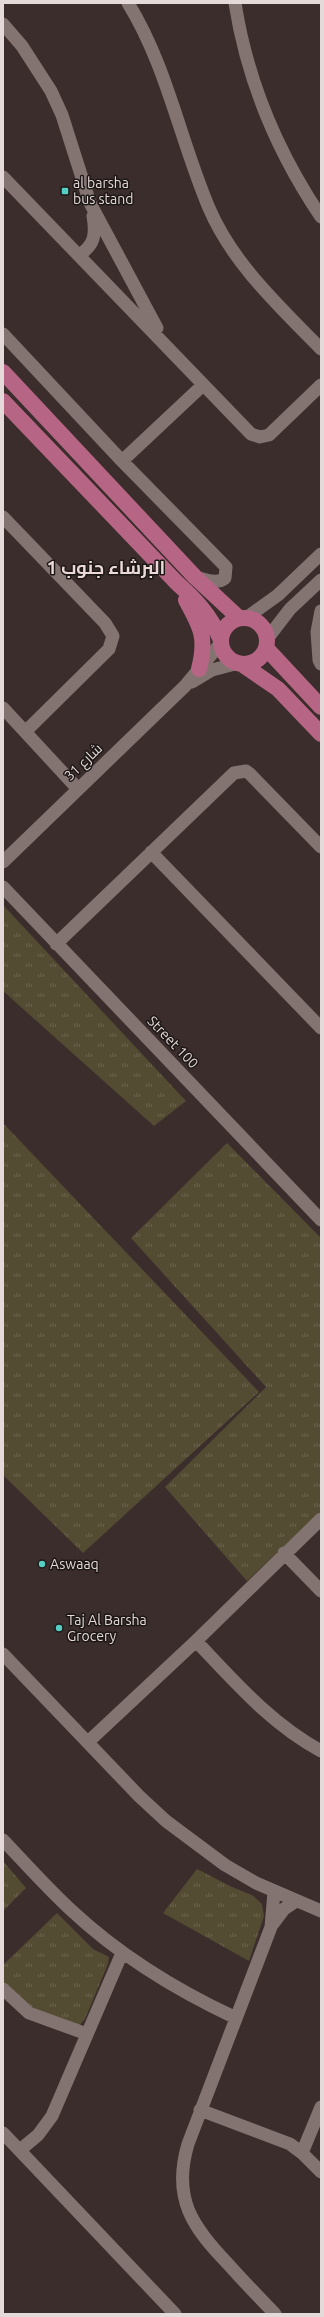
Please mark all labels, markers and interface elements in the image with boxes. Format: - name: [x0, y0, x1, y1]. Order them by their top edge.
- place label: al barsha bus stand: [73, 175, 133, 207]
- marker: al barsha bus stand: [60, 186, 70, 196]
- district label: البرشاء جنوب 1: [47, 557, 165, 579]
- street label: شارع 31: [61, 740, 106, 784]
- street label: Street 100: [144, 1013, 202, 1071]
- place label: Aswaaq: [50, 1556, 99, 1572]
- marker: Aswaaq: [37, 1559, 47, 1569]
- place label: Taj Al Barsha Grocery: [67, 1612, 147, 1644]
- marker: Taj Al Barsha Grocery: [54, 1623, 64, 1633]

